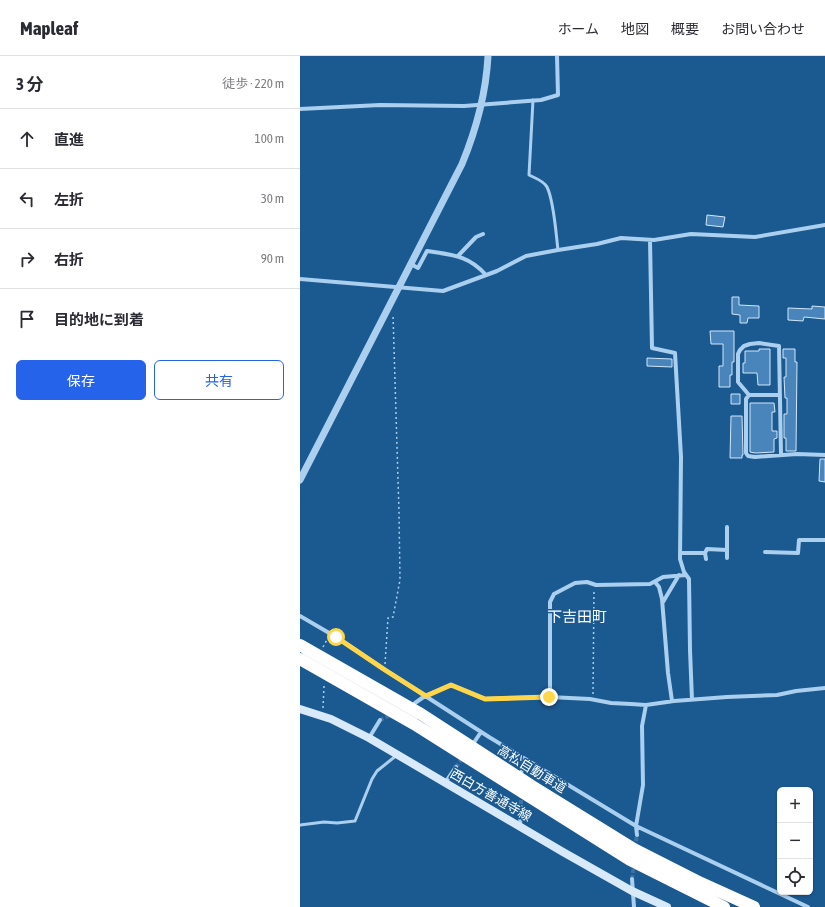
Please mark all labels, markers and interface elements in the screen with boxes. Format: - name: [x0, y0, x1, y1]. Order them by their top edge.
- text: Mapleaf: [20, 17, 78, 39]
- text: ホーム: [557, 21, 599, 37]
- text: 地図: [621, 21, 649, 37]
- text: 概要: [671, 21, 699, 37]
- text: お問い合わせ: [721, 21, 805, 37]
- text: 3 分: [16, 74, 43, 94]
- text: 徒歩 · 220 m: [222, 76, 284, 91]
- icon: ahead: [16, 128, 38, 150]
- text: 直進: [54, 131, 84, 148]
- text: 100 m: [255, 131, 284, 146]
- icon: left: [16, 188, 38, 210]
- text: 左折: [54, 191, 84, 208]
- text: 30 m: [261, 191, 284, 206]
- icon: right: [16, 248, 38, 270]
- text: 右折: [54, 251, 84, 268]
- text: 90 m: [261, 251, 284, 266]
- icon: arrive: [16, 308, 38, 330]
- text: 目的地に到着: [54, 311, 144, 328]
- button: 保存: [16, 360, 146, 400]
- button: 共有: [154, 360, 284, 400]
- district label: 下吉田町: [547, 608, 607, 625]
- route start: [327, 628, 345, 646]
- route end: [540, 688, 558, 706]
- street label: 高松自動車道: [495, 742, 569, 796]
- street label: 西白方善通寺線: [448, 766, 534, 824]
- map controls: [777, 787, 813, 895]
- button: +: [777, 787, 813, 823]
- button: −: [777, 823, 813, 859]
- button: locate: [777, 859, 813, 895]

